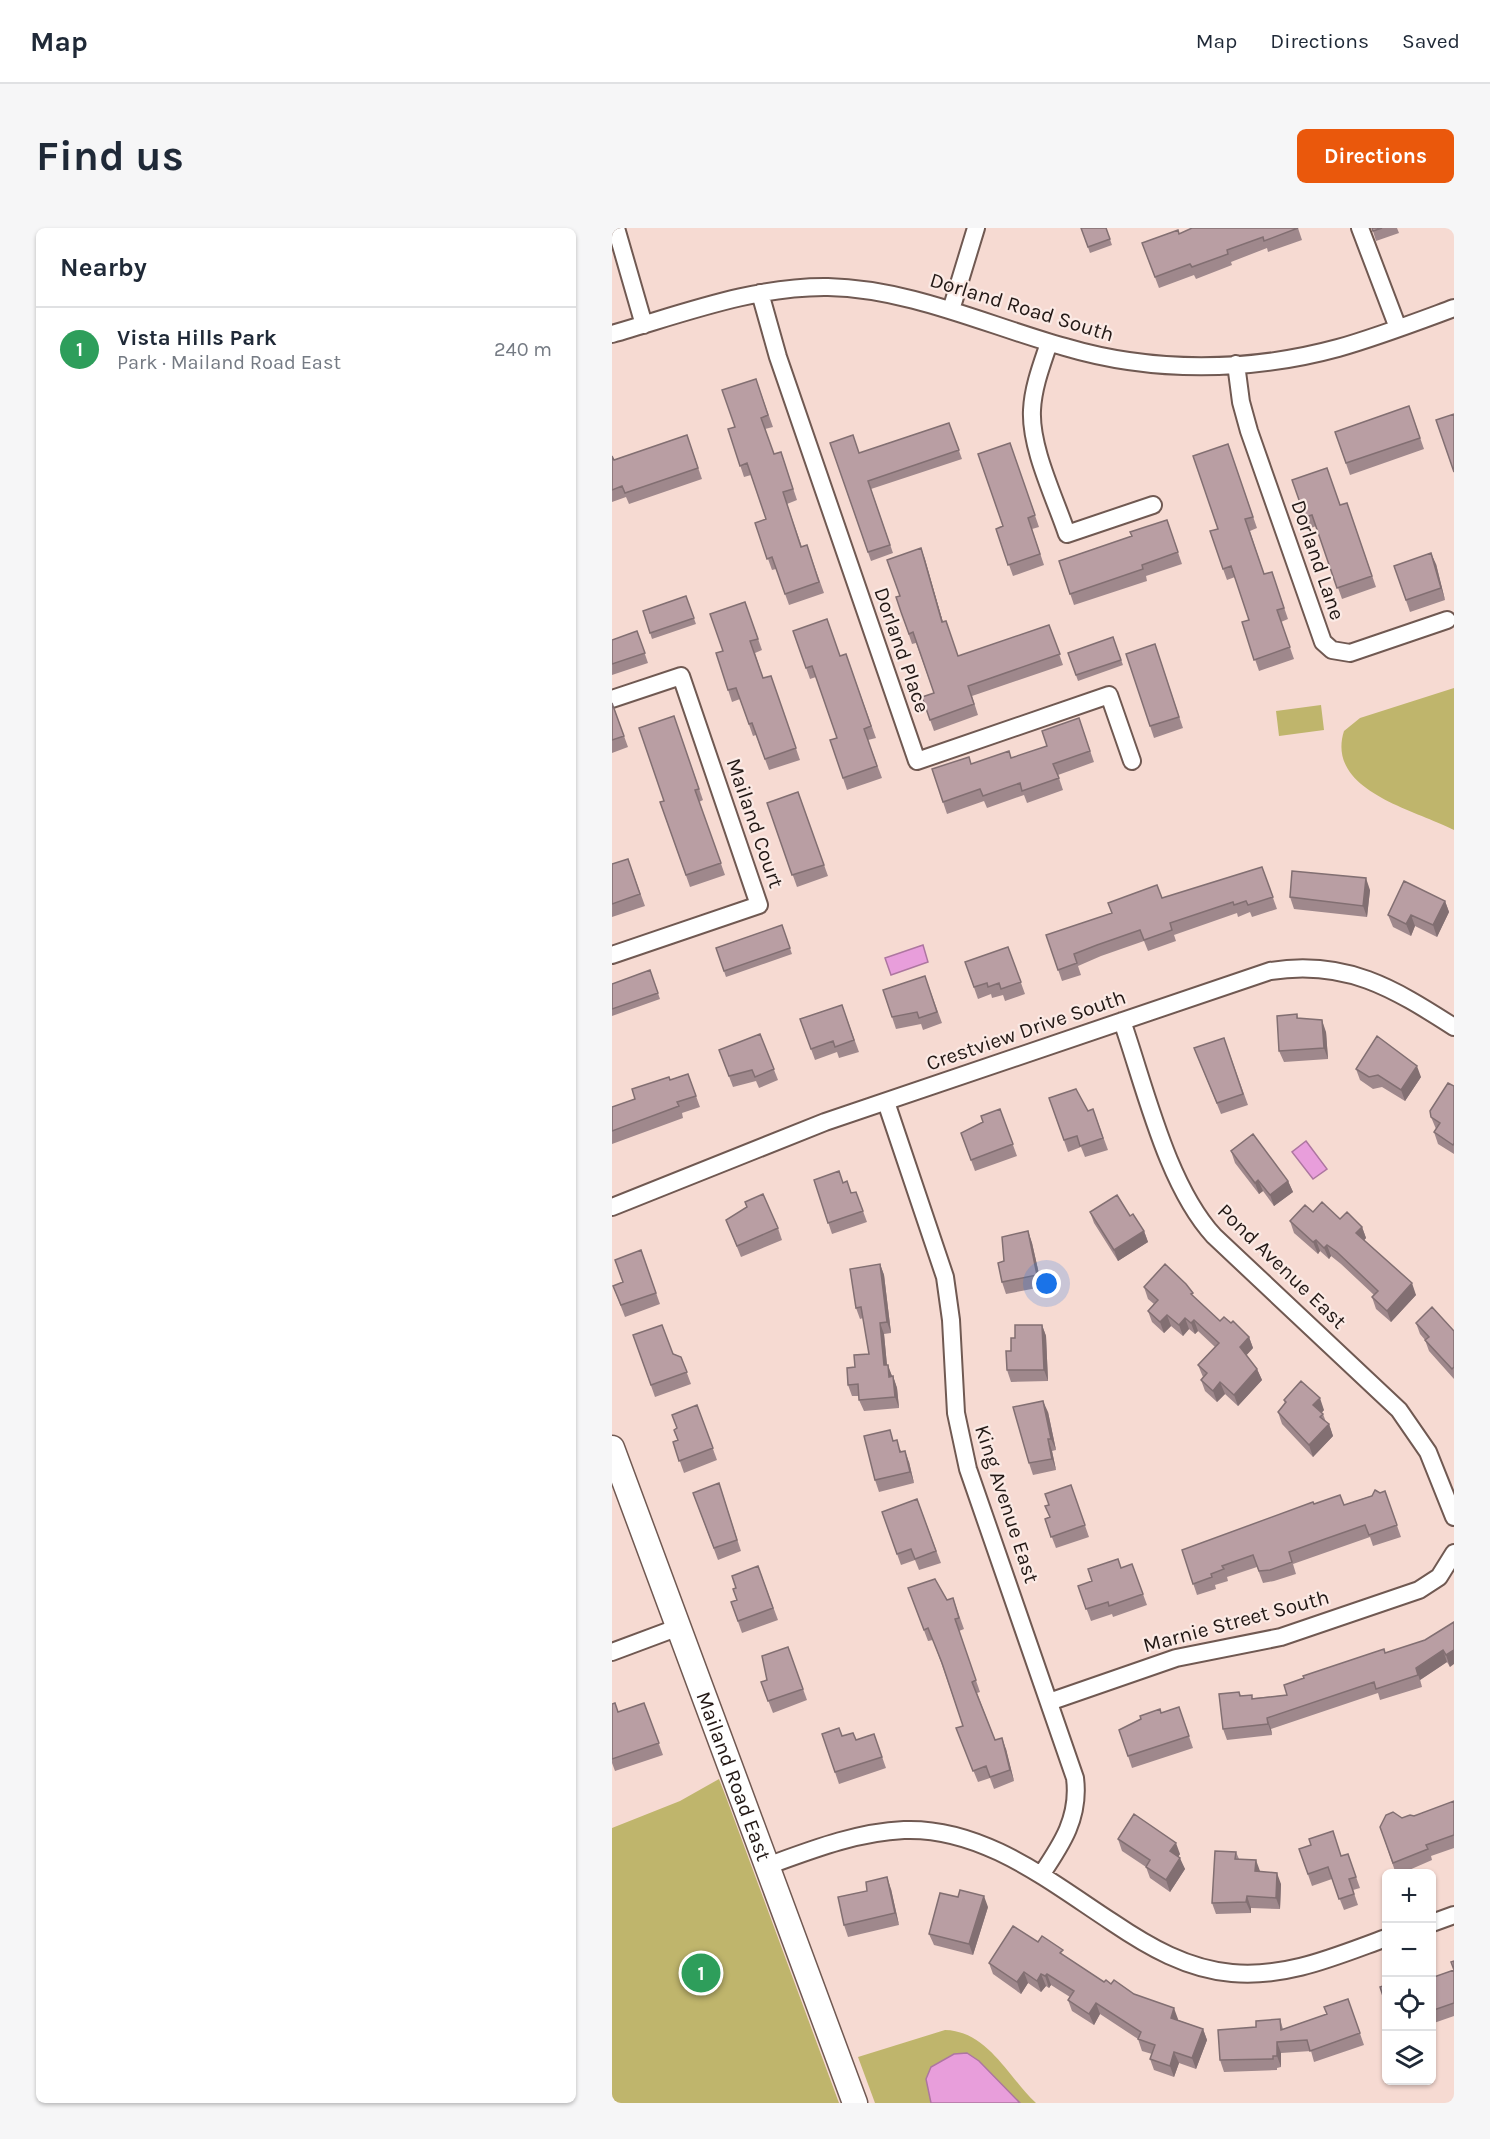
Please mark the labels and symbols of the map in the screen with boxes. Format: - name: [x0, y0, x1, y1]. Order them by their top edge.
- street label: Dorland Road South: [927, 268, 1117, 346]
- street label: Dorland Lane: [1286, 497, 1350, 623]
- street label: Dorland Place: [869, 584, 935, 716]
- street label: Mailand Court: [722, 755, 788, 891]
- street label: Crestview Drive South: [923, 985, 1129, 1075]
- street label: Pond Avenue East: [1213, 1198, 1351, 1334]
- your location: [1032, 1269, 1061, 1298]
- street label: King Avenue East: [970, 1422, 1044, 1586]
- street label: Marnie Street South: [1140, 1585, 1332, 1657]
- street label: Mailand Road East: [691, 1688, 776, 1864]
- pin: 1: [682, 1950, 721, 1996]

